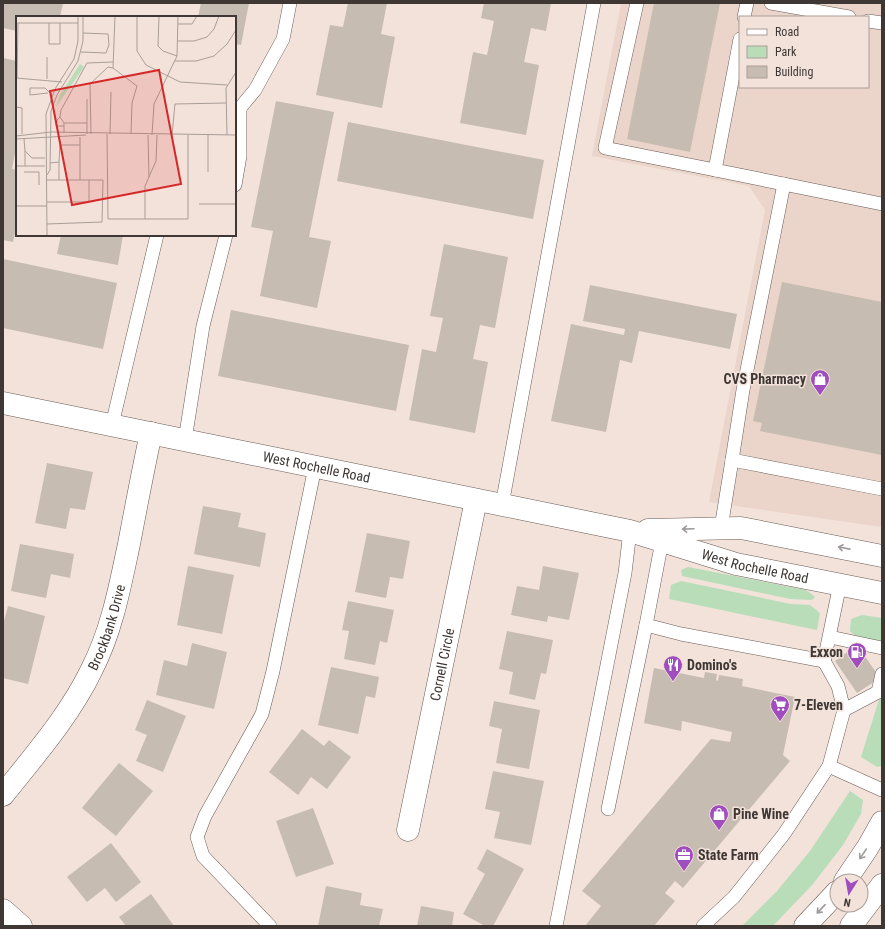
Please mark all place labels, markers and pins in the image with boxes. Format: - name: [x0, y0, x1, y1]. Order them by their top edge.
- shop icon: CVS Pharmacy: [809, 368, 831, 396]
- place label: CVS Pharmacy: [723, 371, 807, 387]
- fuel station icon: Exxon: [846, 641, 868, 669]
- place label: Exxon: [810, 644, 843, 660]
- restaurant icon: Domino's: [662, 654, 684, 682]
- place label: Domino's: [687, 657, 737, 673]
- supermarket icon: 7-Eleven: [769, 694, 791, 722]
- place label: 7-Eleven: [794, 697, 843, 713]
- shop icon: Pine Wine: [708, 803, 730, 831]
- place label: Pine Wine: [733, 806, 789, 822]
- office icon: State Farm: [673, 844, 695, 872]
- place label: State Farm: [698, 847, 759, 863]

